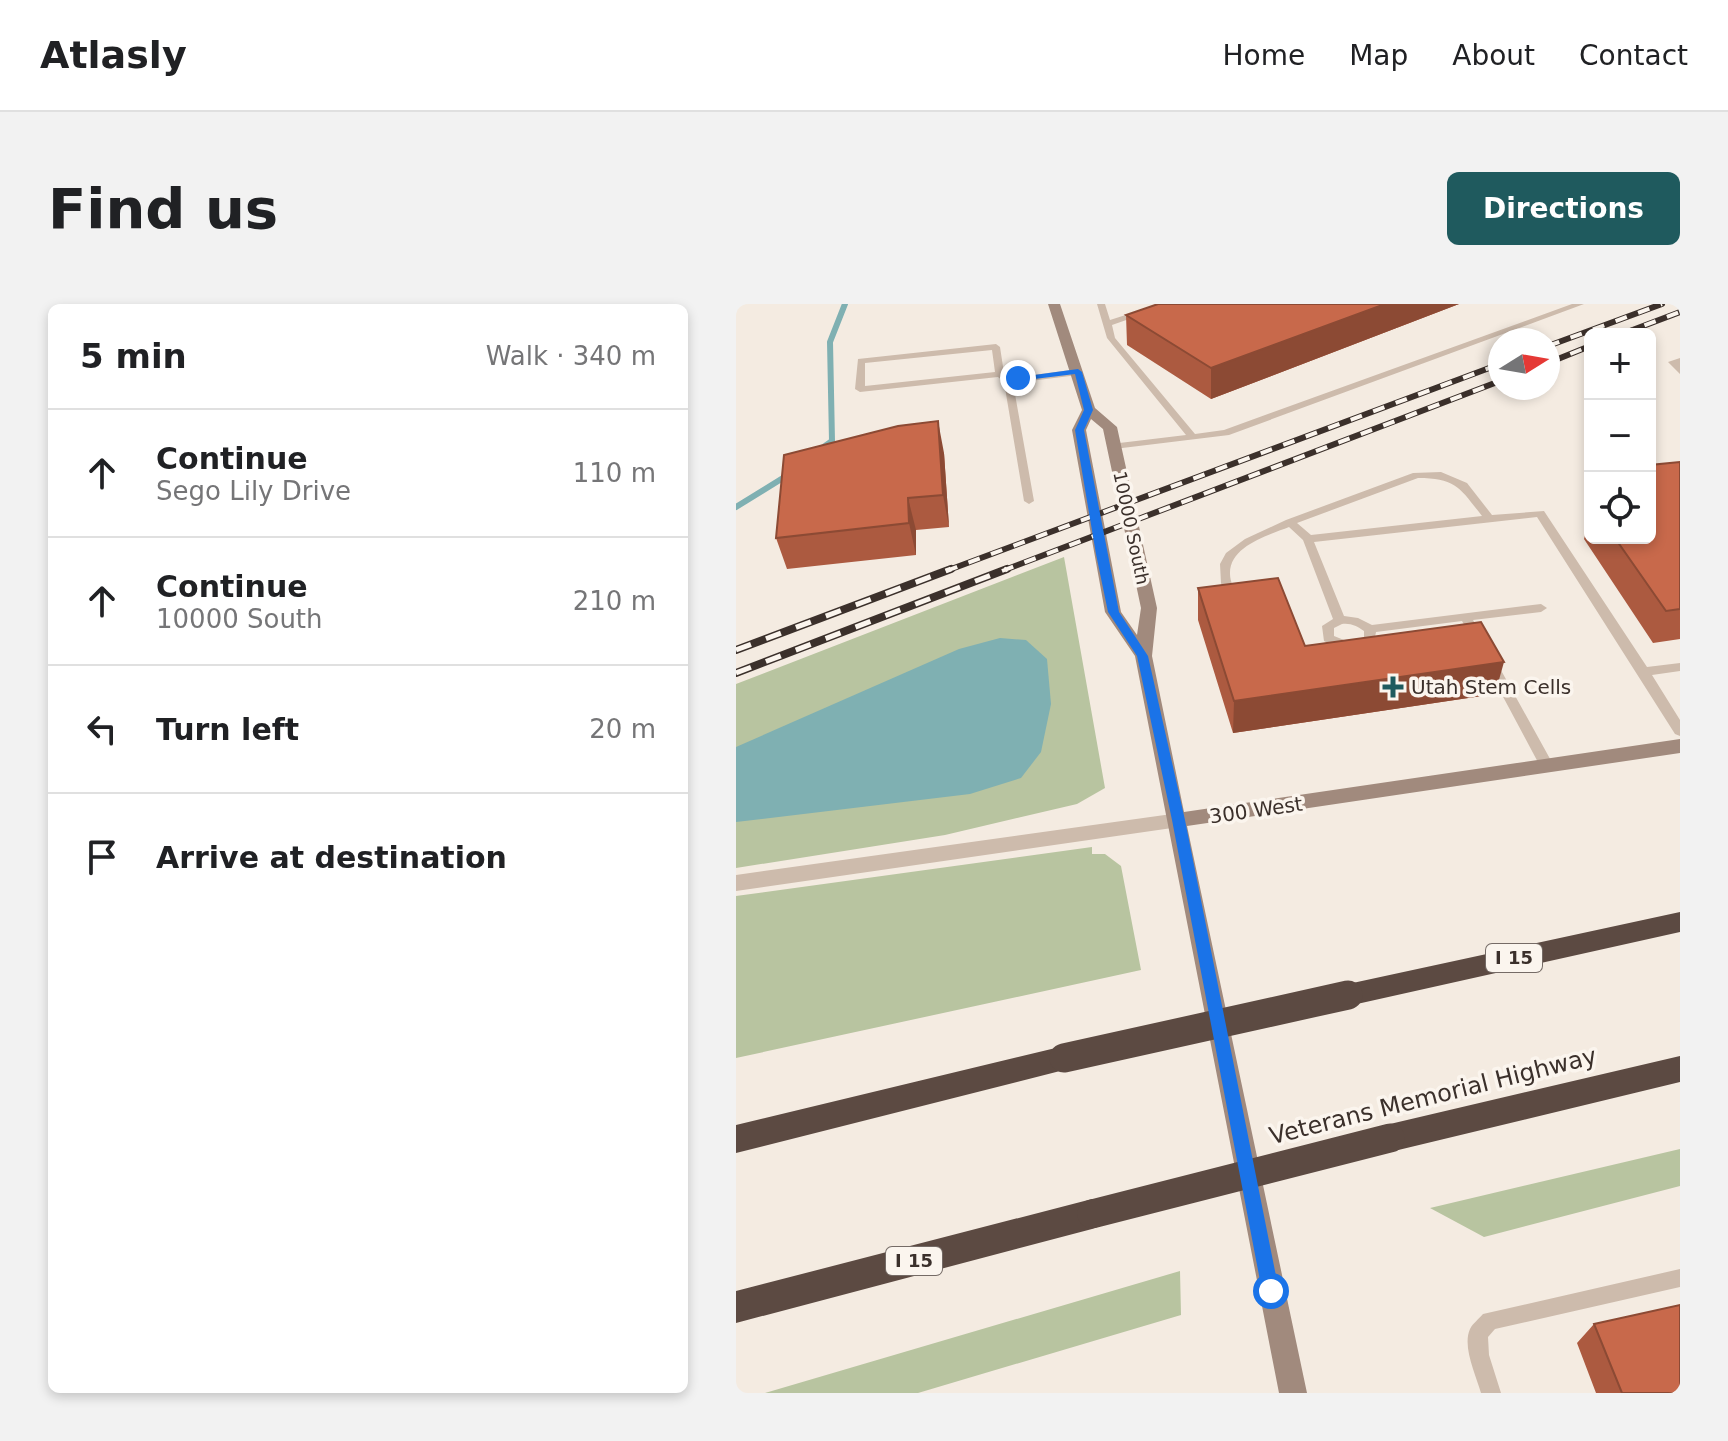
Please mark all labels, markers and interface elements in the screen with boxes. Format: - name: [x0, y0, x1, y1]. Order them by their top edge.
- text: Atlasly: [40, 33, 187, 77]
- text: Home: [1222, 39, 1305, 72]
- text: Map: [1349, 39, 1408, 72]
- text: About: [1452, 39, 1535, 72]
- text: Contact: [1579, 39, 1688, 72]
- button: Directions: [1447, 172, 1680, 245]
- text: Find us: [48, 176, 278, 241]
- north arrow: [1488, 328, 1560, 400]
- map controls: [1584, 328, 1656, 544]
- button: +: [1584, 328, 1656, 400]
- text: 5 min: [80, 336, 187, 376]
- text: Walk · 340 m: [486, 341, 656, 371]
- route end: [1000, 360, 1036, 396]
- button: −: [1584, 400, 1656, 472]
- text: Continue: [156, 441, 308, 476]
- icon: ahead: [80, 451, 124, 495]
- text: 110 m: [573, 458, 656, 488]
- street label: 10000 South: [1109, 469, 1154, 586]
- button: locate: [1584, 472, 1656, 544]
- text: Sego Lily Drive: [156, 476, 351, 506]
- text: Continue: [156, 569, 308, 604]
- icon: ahead: [80, 579, 124, 623]
- text: 210 m: [573, 586, 656, 616]
- text: 10000 South: [156, 604, 323, 634]
- place label: Utah Stem Cells: [1411, 675, 1571, 699]
- marker: Utah Stem Cells: [1382, 676, 1404, 698]
- icon: left: [80, 707, 124, 751]
- text: Turn left: [156, 712, 299, 747]
- text: 20 m: [589, 714, 656, 744]
- street label: 300 West: [1208, 792, 1304, 828]
- icon: arrive: [80, 835, 124, 879]
- text: Arrive at destination: [156, 840, 507, 875]
- road number: I 15: [1486, 944, 1542, 972]
- street label: Veterans Memorial Highway: [1267, 1042, 1599, 1150]
- road number: I 15: [886, 1247, 942, 1275]
- route start: [1253, 1273, 1289, 1309]

